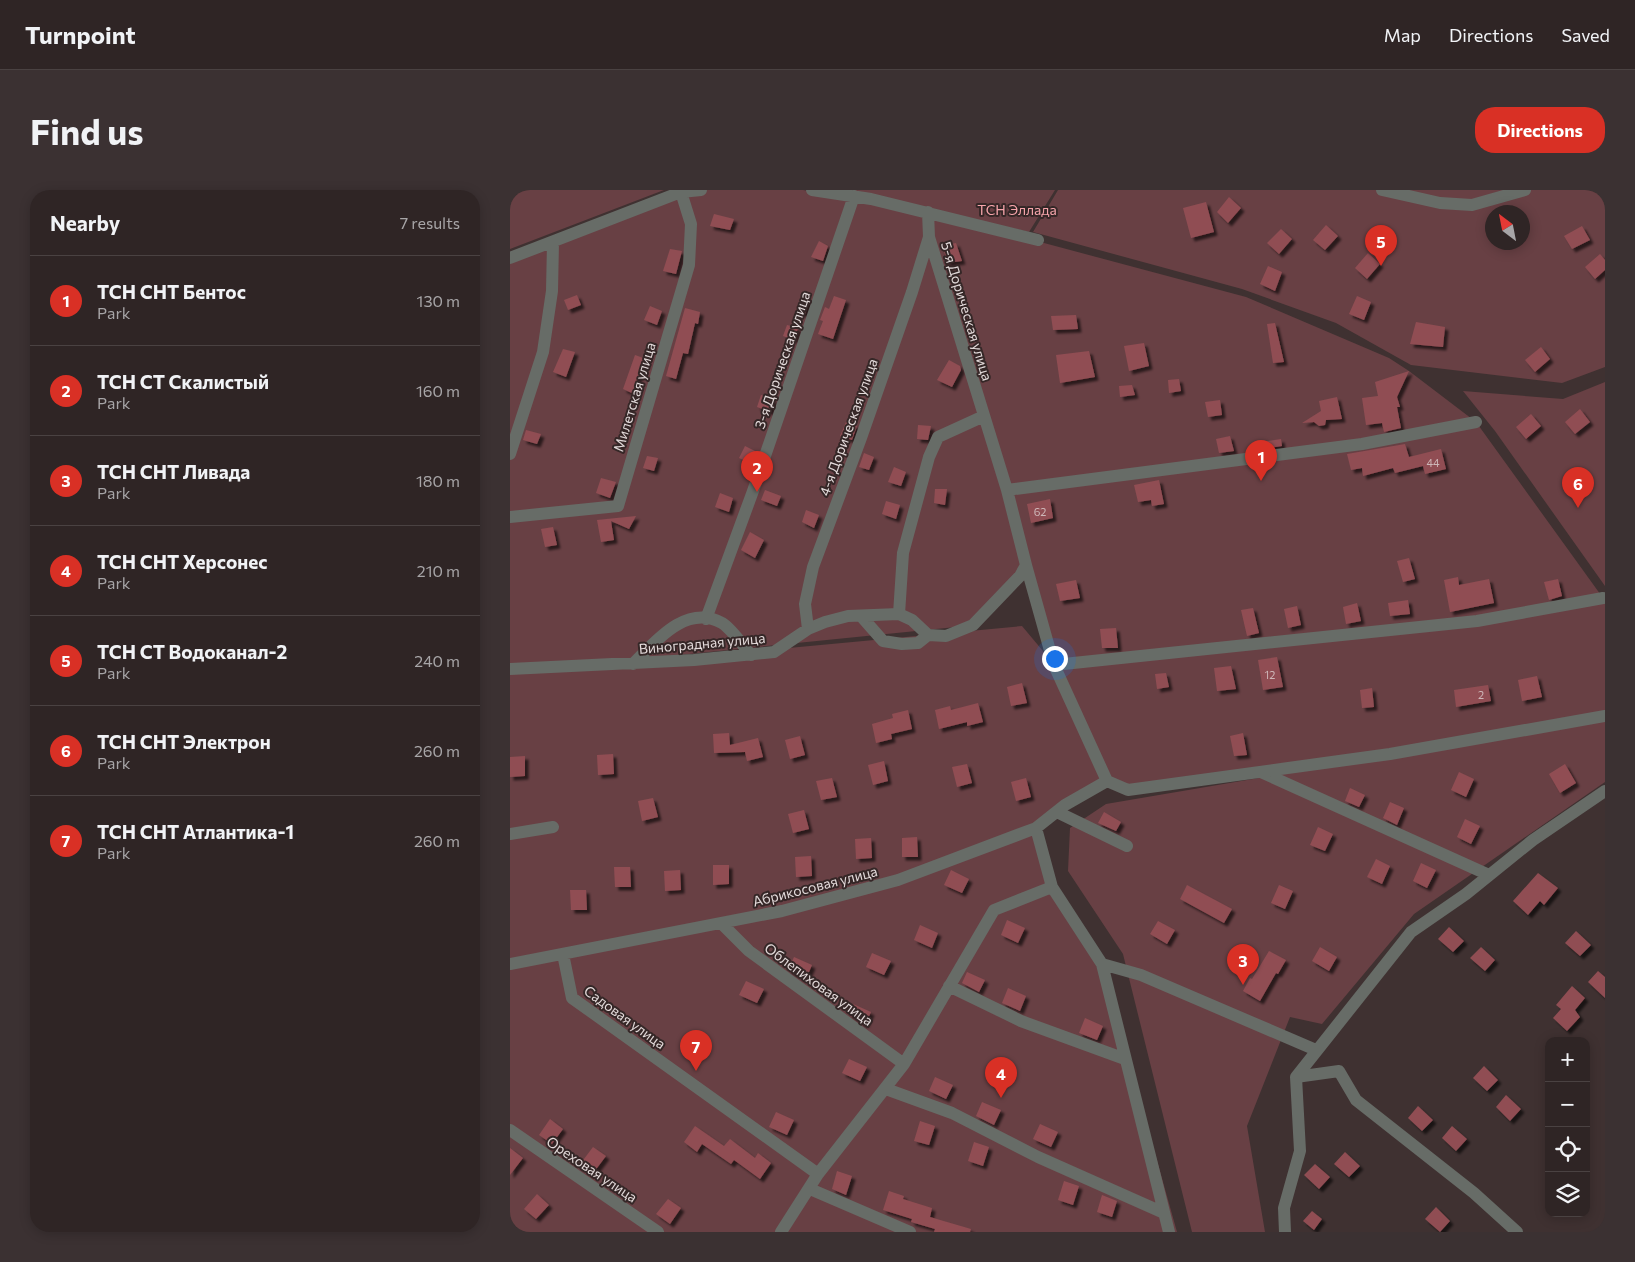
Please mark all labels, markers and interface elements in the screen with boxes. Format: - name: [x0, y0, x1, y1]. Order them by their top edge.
- text: Turnpoint: [25, 20, 136, 49]
- text: Map: [1384, 24, 1421, 46]
- text: Directions: [1449, 24, 1533, 46]
- text: Saved: [1561, 24, 1610, 46]
- button: Directions: [1475, 107, 1605, 153]
- text: Find us: [30, 109, 144, 152]
- park label: ТСН Эллада: [977, 201, 1057, 218]
- north arrow: [1485, 205, 1530, 250]
- text: Nearby: [50, 210, 120, 235]
- text: 7 results: [400, 213, 460, 232]
- pin: 5: [1365, 225, 1397, 266]
- street label: 5-я Дорическая улица: [938, 239, 996, 383]
- text: ТСН СНТ Бентос: [97, 280, 246, 303]
- street label: 3-я Дорическая улица: [750, 289, 814, 431]
- text: 1: [62, 291, 70, 310]
- text: 130 m: [417, 291, 460, 310]
- text: Park: [97, 303, 130, 322]
- street label: Милетская улица: [609, 340, 659, 454]
- street label: 4-я Дорическая улица: [815, 356, 881, 498]
- text: ТСН СТ Скалистый: [97, 370, 269, 393]
- text: 2: [61, 381, 71, 400]
- text: 160 m: [416, 381, 460, 400]
- text: Park: [97, 393, 130, 412]
- pin: 1: [1245, 440, 1277, 481]
- pin: 2: [741, 451, 773, 492]
- house number: 44: [1426, 456, 1440, 469]
- text: ТСН СНТ Ливада: [97, 460, 250, 483]
- pin: 6: [1562, 467, 1594, 508]
- text: 3: [61, 471, 71, 490]
- text: 180 m: [416, 471, 460, 490]
- text: Park: [97, 483, 130, 502]
- house number: 62: [1034, 505, 1046, 518]
- text: ТСН СНТ Херсонес: [97, 550, 268, 573]
- text: 4: [61, 561, 71, 580]
- text: 210 m: [417, 561, 460, 580]
- text: Park: [97, 573, 130, 592]
- street label: Виноградная улица: [638, 629, 766, 657]
- text: ТСН СТ Водоканал-2: [97, 640, 287, 663]
- your location: [1042, 646, 1068, 672]
- text: 5: [61, 651, 71, 670]
- text: 240 m: [414, 651, 460, 670]
- text: Park: [97, 663, 130, 682]
- house number: 12: [1265, 668, 1275, 681]
- house number: 2: [1478, 688, 1484, 701]
- text: ТСН СНТ Электрон: [97, 730, 271, 753]
- text: 6: [61, 741, 71, 760]
- text: 260 m: [414, 741, 460, 760]
- text: Park: [97, 753, 130, 772]
- text: ТСН СНТ Атлантика-1: [97, 820, 294, 843]
- text: 7: [62, 831, 70, 850]
- text: 260 m: [414, 831, 460, 850]
- text: Park: [97, 843, 130, 862]
- street label: Абрикосовая улица: [751, 862, 879, 910]
- street label: Облепиховая улица: [761, 939, 877, 1029]
- pin: 3: [1227, 944, 1259, 985]
- street label: Садовая улица: [581, 982, 669, 1052]
- pin: 7: [680, 1030, 712, 1071]
- map controls: [1545, 1037, 1590, 1217]
- button: +: [1545, 1037, 1590, 1082]
- pin: 4: [985, 1057, 1017, 1098]
- button: −: [1545, 1082, 1590, 1127]
- button: locate: [1545, 1127, 1590, 1172]
- street label: Ореховая улица: [544, 1132, 640, 1206]
- button: layers: [1545, 1172, 1590, 1217]

